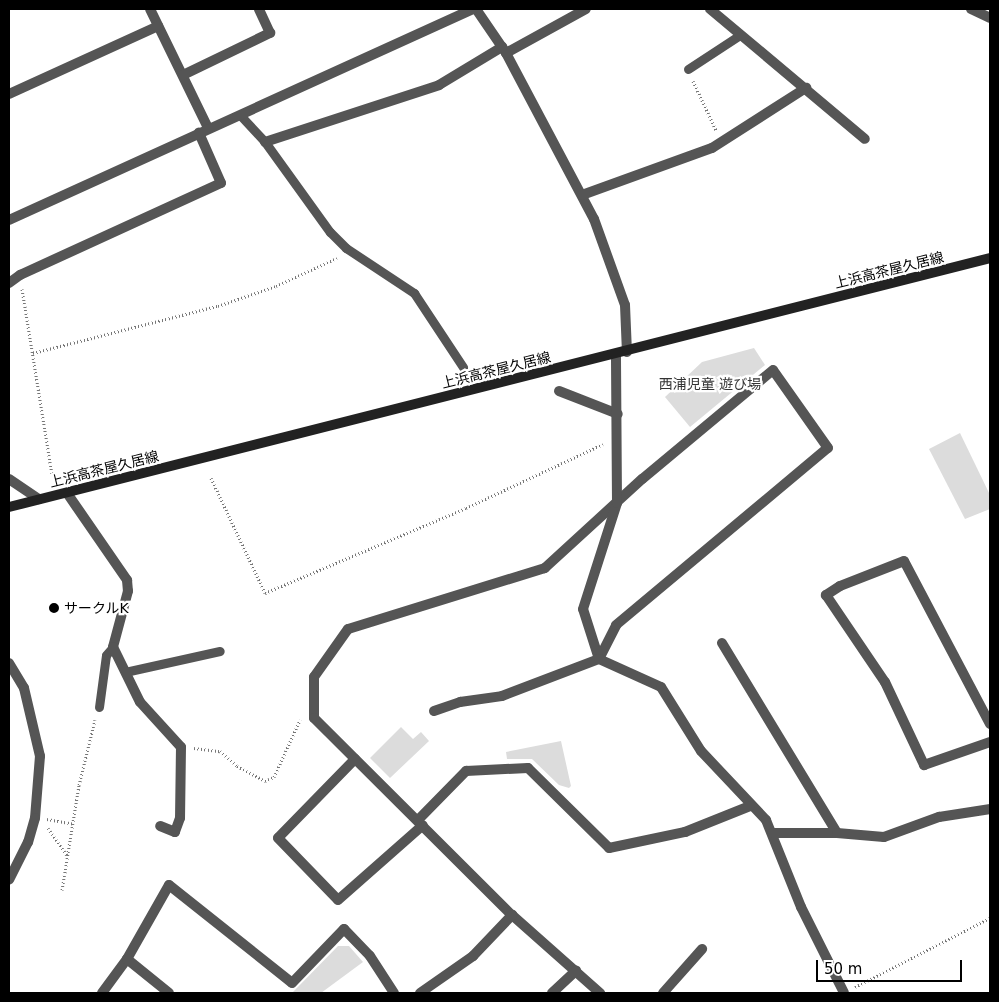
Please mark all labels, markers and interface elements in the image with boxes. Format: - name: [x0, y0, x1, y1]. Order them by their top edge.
- street label: 上浜高茶屋久居線: [833, 248, 945, 292]
- street label: 上浜高茶屋久居線: [440, 348, 552, 392]
- park label: 西浦児童 遊び場: [659, 376, 761, 392]
- street label: 上浜高茶屋久居線: [48, 447, 160, 491]
- place label: サークルK: [64, 600, 129, 616]
- marker: サークルK: [48, 602, 60, 614]
- scale bar: [819, 950, 965, 982]
- text: 50 m: [824, 960, 862, 978]

